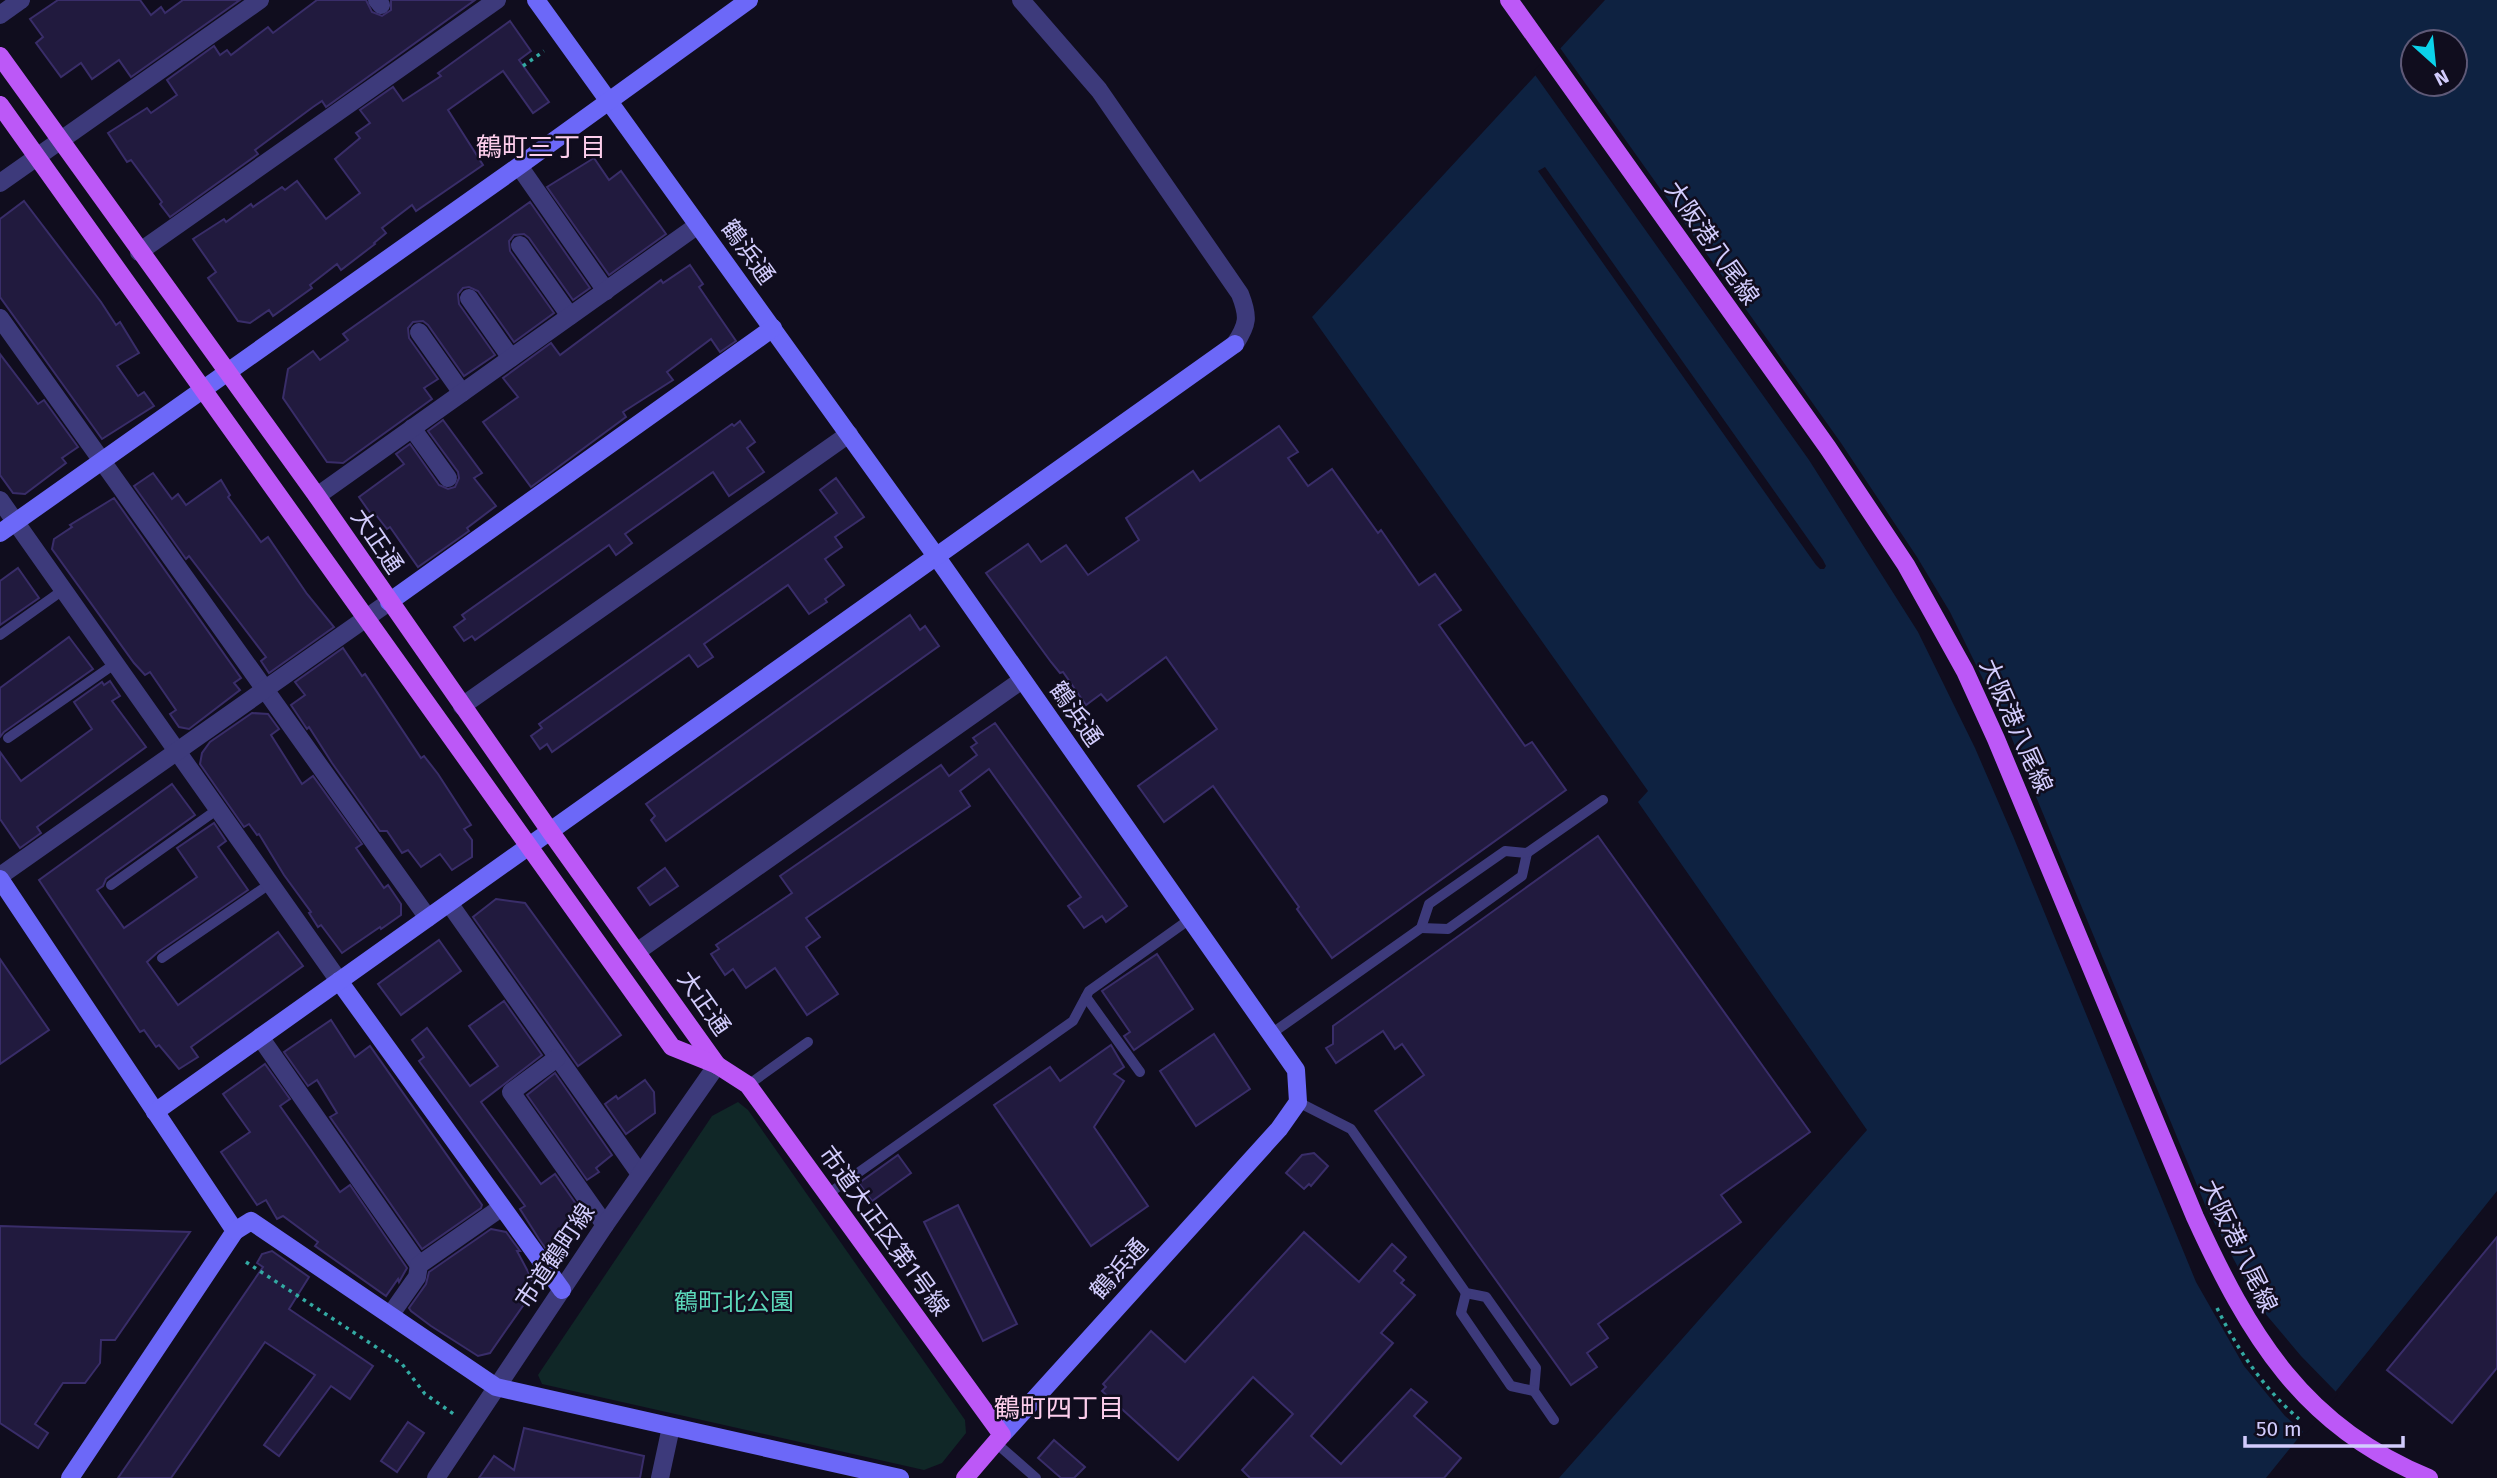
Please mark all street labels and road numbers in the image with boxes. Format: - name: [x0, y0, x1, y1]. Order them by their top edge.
- street label: 大阪港八尾線: [1659, 176, 1765, 310]
- street label: 鶴浜通: [716, 215, 780, 289]
- street label: 大正通: [345, 503, 409, 579]
- street label: 大阪港八尾線: [1974, 655, 2058, 797]
- street label: 鶴浜通: [1044, 676, 1108, 752]
- street label: 大正通: [672, 965, 736, 1041]
- street label: 市道大正区第1号線: [813, 1141, 955, 1321]
- street label: 大阪港八尾線: [2195, 1175, 2283, 1317]
- street label: 市道鶴町線: [510, 1198, 600, 1314]
- street label: 鶴浜通: [1085, 1233, 1153, 1305]

